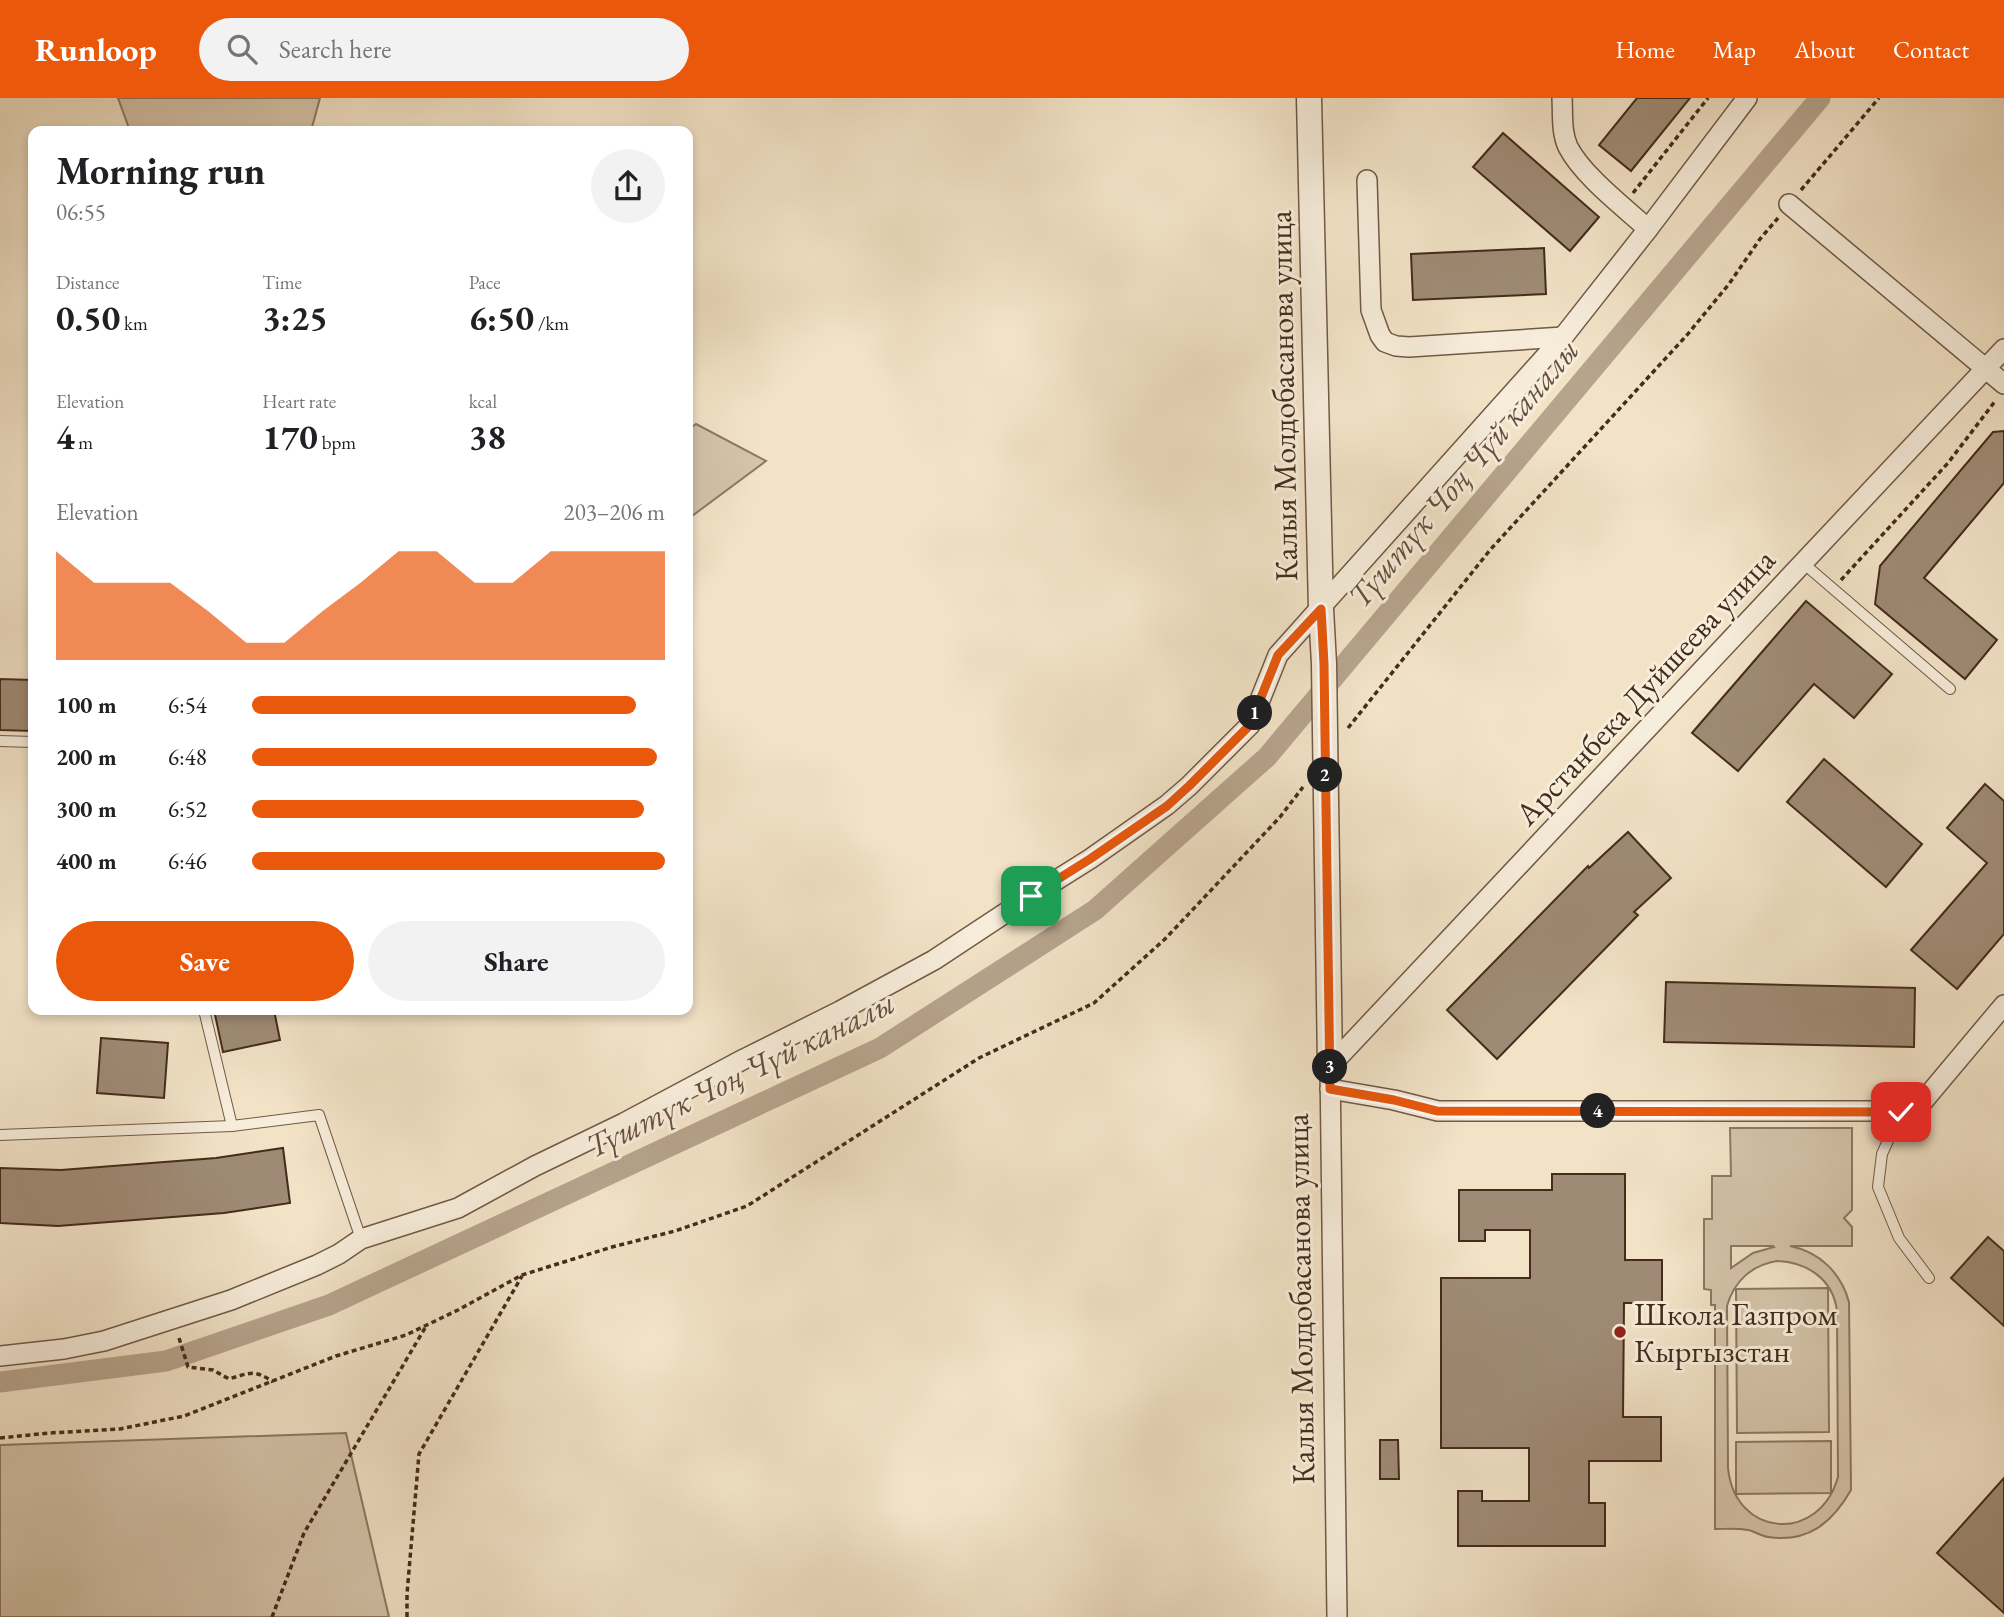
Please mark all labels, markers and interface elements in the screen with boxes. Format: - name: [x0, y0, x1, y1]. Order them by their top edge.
- search box: [199, 18, 689, 81]
- text: Runloop: [35, 28, 157, 71]
- icon: search: [223, 30, 261, 68]
- text: Search here: [279, 32, 391, 66]
- text: Home: [1615, 34, 1675, 65]
- text: Map: [1713, 34, 1756, 65]
- text: About: [1794, 34, 1855, 65]
- text: Contact: [1893, 34, 1969, 65]
- text: Morning run: [56, 146, 265, 195]
- button: share: [591, 149, 665, 223]
- text: 06:55: [56, 197, 106, 227]
- street label: Калыя Молдобасанова улица: [1259, 210, 1307, 582]
- text: Distance: [56, 270, 119, 295]
- text: Time: [262, 270, 302, 295]
- text: Pace: [469, 270, 501, 295]
- text: 0.50: [56, 295, 120, 340]
- text: 3:25: [262, 295, 328, 340]
- text: 6:50: [469, 295, 534, 340]
- text: km: [120, 311, 148, 336]
- text: /km: [534, 311, 569, 336]
- water label: Түштүк Чоң Чүй каналы: [1338, 329, 1588, 617]
- text: Elevation: [56, 389, 124, 414]
- text: Heart rate: [262, 389, 336, 414]
- text: kcal: [469, 389, 497, 414]
- text: 4: [56, 414, 75, 459]
- text: 170: [262, 414, 318, 459]
- text: 38: [469, 414, 506, 459]
- text: m: [75, 430, 93, 455]
- text: bpm: [318, 430, 356, 455]
- text: Elevation: [56, 497, 139, 527]
- text: 203–206 m: [564, 497, 665, 527]
- street label: Арстанбека Дуйшеева улица: [1505, 540, 1785, 835]
- text: 100 m: [56, 690, 117, 720]
- text: 6:54: [168, 690, 207, 720]
- pin: 1: [1238, 696, 1272, 730]
- text: 1: [1249, 700, 1260, 725]
- text: 200 m: [56, 742, 117, 772]
- text: 6:48: [168, 742, 207, 772]
- pin: 2: [1308, 758, 1342, 792]
- text: 2: [1319, 762, 1330, 787]
- text: 300 m: [56, 794, 117, 824]
- text: 6:52: [168, 794, 207, 824]
- text: 400 m: [56, 846, 117, 876]
- text: 6:46: [168, 846, 207, 876]
- pin: [1001, 866, 1061, 926]
- icon: arrive: [1012, 877, 1050, 915]
- button: Save: [56, 921, 354, 1001]
- button: Share: [368, 921, 665, 1001]
- water label: Түштүк Чоң Чүй каналы: [578, 980, 902, 1168]
- pin: 3: [1312, 1049, 1348, 1084]
- text: 3: [1324, 1054, 1335, 1079]
- pin: [1871, 1082, 1931, 1142]
- icon: check: [1882, 1093, 1920, 1131]
- pin: 4: [1580, 1094, 1616, 1128]
- text: 4: [1592, 1098, 1603, 1123]
- street label: Калыя Молдобасанова улица: [1276, 1113, 1324, 1485]
- place label: Школа Газпром Кыргызстан: [1634, 1293, 1837, 1372]
- marker: Школа Газпром Кыргызстан: [1612, 1324, 1628, 1340]

